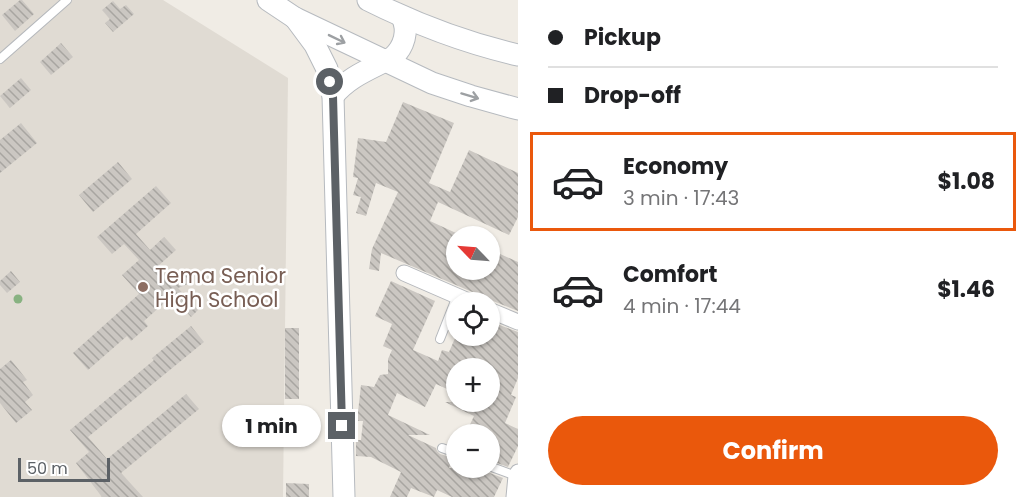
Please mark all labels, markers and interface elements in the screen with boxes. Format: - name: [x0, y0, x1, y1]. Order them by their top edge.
- text: Pickup: [584, 22, 661, 53]
- one-way arrow: [328, 34, 346, 45]
- route start: [316, 68, 343, 95]
- text: Drop-off: [584, 80, 681, 111]
- one-way arrow: [460, 91, 479, 102]
- text: Economy: [623, 151, 728, 182]
- icon: car: [551, 155, 605, 209]
- text: $1.08: [937, 166, 995, 197]
- text: 3 min · 17:43: [623, 184, 739, 212]
- north arrow: [446, 226, 500, 280]
- map controls: [446, 226, 500, 478]
- text: Comfort: [623, 259, 717, 290]
- place label: Tema Senior High School: [155, 261, 286, 314]
- icon: car: [551, 263, 605, 317]
- text: $1.46: [937, 274, 995, 305]
- marker: Tema Senior High School: [136, 280, 150, 294]
- button: locate: [446, 292, 500, 346]
- text: 4 min · 17:44: [623, 292, 741, 320]
- button: +: [446, 358, 500, 412]
- callout: 1 min: [222, 405, 321, 447]
- text: 1 min: [245, 412, 298, 440]
- route end: [328, 412, 355, 439]
- button: Confirm: [548, 416, 998, 485]
- button: −: [446, 424, 500, 478]
- scale bar: [18, 455, 110, 482]
- text: 50 m: [27, 457, 68, 480]

